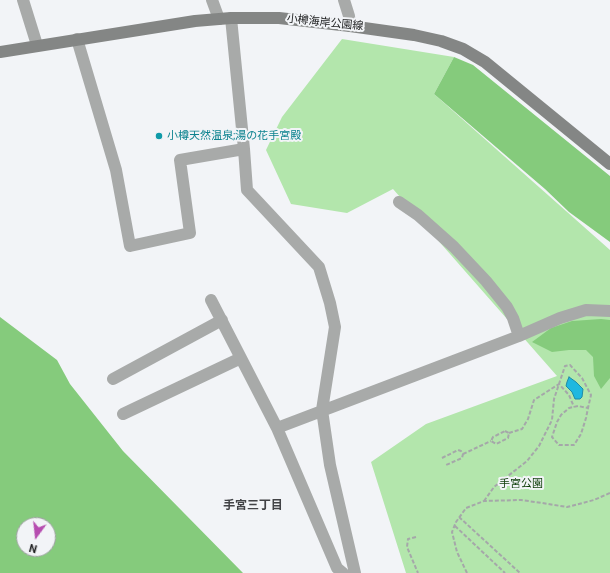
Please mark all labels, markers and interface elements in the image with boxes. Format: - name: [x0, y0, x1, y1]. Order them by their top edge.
- street label: 小樽海岸公園線: [286, 12, 364, 34]
- place label: 小樽天然温泉;湯の花手宮殿: [167, 129, 301, 143]
- marker: 小樽天然温泉;湯の花手宮殿: [154, 131, 164, 141]
- park label: 手宮公園: [499, 477, 543, 491]
- district label: 手宮三丁目: [223, 499, 283, 513]
- north arrow: [16, 517, 56, 557]
- text: N: [28, 541, 38, 555]

